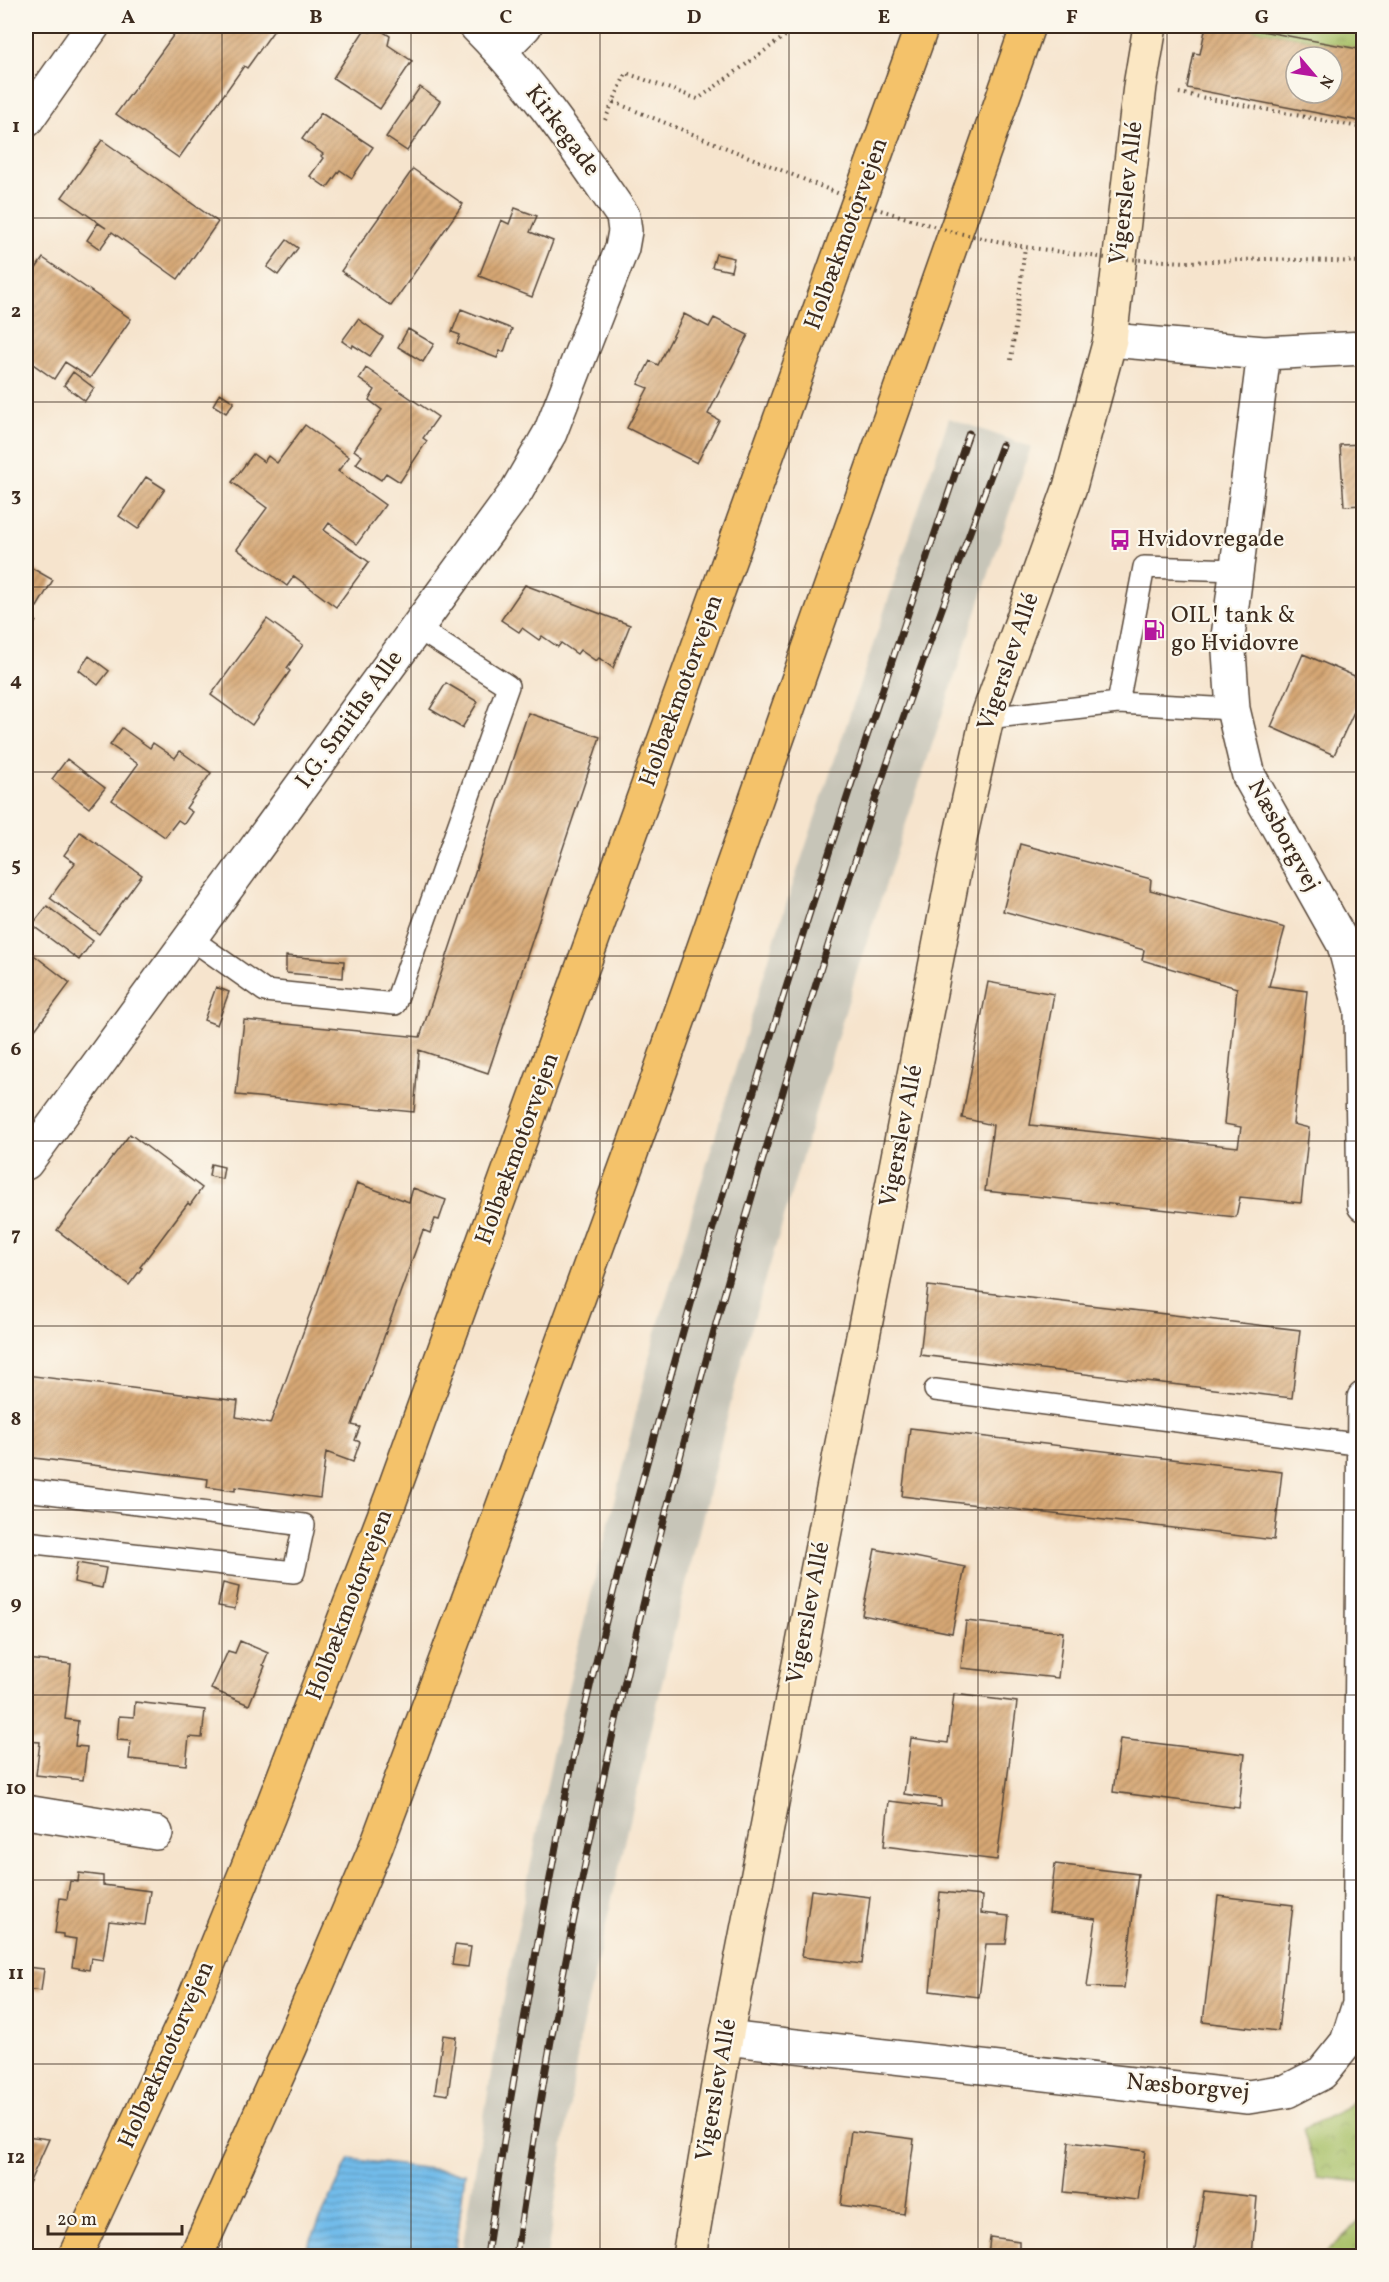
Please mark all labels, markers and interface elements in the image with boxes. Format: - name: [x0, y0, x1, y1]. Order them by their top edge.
- text: A: [121, 4, 135, 32]
- text: B: [309, 4, 323, 32]
- text: C: [500, 4, 513, 32]
- text: D: [687, 4, 701, 32]
- text: E: [878, 4, 890, 32]
- text: F: [1066, 4, 1078, 32]
- text: G: [1255, 4, 1269, 32]
- north arrow: [1284, 45, 1344, 105]
- text: N: [1313, 71, 1338, 92]
- street label: Kirkegade: [516, 78, 608, 184]
- text: 1: [12, 113, 20, 141]
- street label: Vigerslev Allé: [1101, 119, 1153, 267]
- street label: Holbækmotorvejen: [796, 133, 898, 335]
- text: 2: [11, 298, 21, 326]
- text: 3: [11, 482, 21, 510]
- place label: Hvidovregade: [1137, 523, 1284, 557]
- bus stop icon: Hvidovregade: [1108, 528, 1132, 552]
- street label: Vigerslev Allé: [969, 588, 1049, 736]
- street label: Holbækmotorvejen: [631, 590, 733, 792]
- place label: OIL! tank & go Hvidovre: [1171, 599, 1299, 661]
- fuel station icon: OIL! tank & go Hvidovre: [1142, 618, 1166, 642]
- street label: I.G. Smiths Alle: [288, 644, 412, 796]
- text: 4: [10, 667, 22, 695]
- street label: Næsborgvej: [1238, 774, 1328, 898]
- text: 5: [11, 852, 21, 880]
- text: 6: [11, 1036, 22, 1064]
- street label: Holbækmotorvejen: [467, 1048, 569, 1250]
- street label: Vigerslev Allé: [872, 1062, 932, 1210]
- text: 7: [11, 1221, 21, 1249]
- text: 8: [11, 1406, 21, 1434]
- street label: Holbækmotorvejen: [298, 1505, 402, 1705]
- street label: Vigerslev Allé: [779, 1539, 839, 1687]
- text: 9: [10, 1590, 22, 1618]
- text: 10: [6, 1775, 26, 1803]
- street label: Holbækmotorvejen: [110, 1956, 224, 2154]
- text: 11: [8, 1960, 24, 1988]
- street label: Vigerslev Allé: [688, 2016, 746, 2164]
- street label: Næsborgvej: [1125, 2066, 1251, 2110]
- text: 12: [7, 2144, 25, 2172]
- scale bar: [48, 2198, 182, 2236]
- text: 20 m: [57, 2208, 97, 2233]

